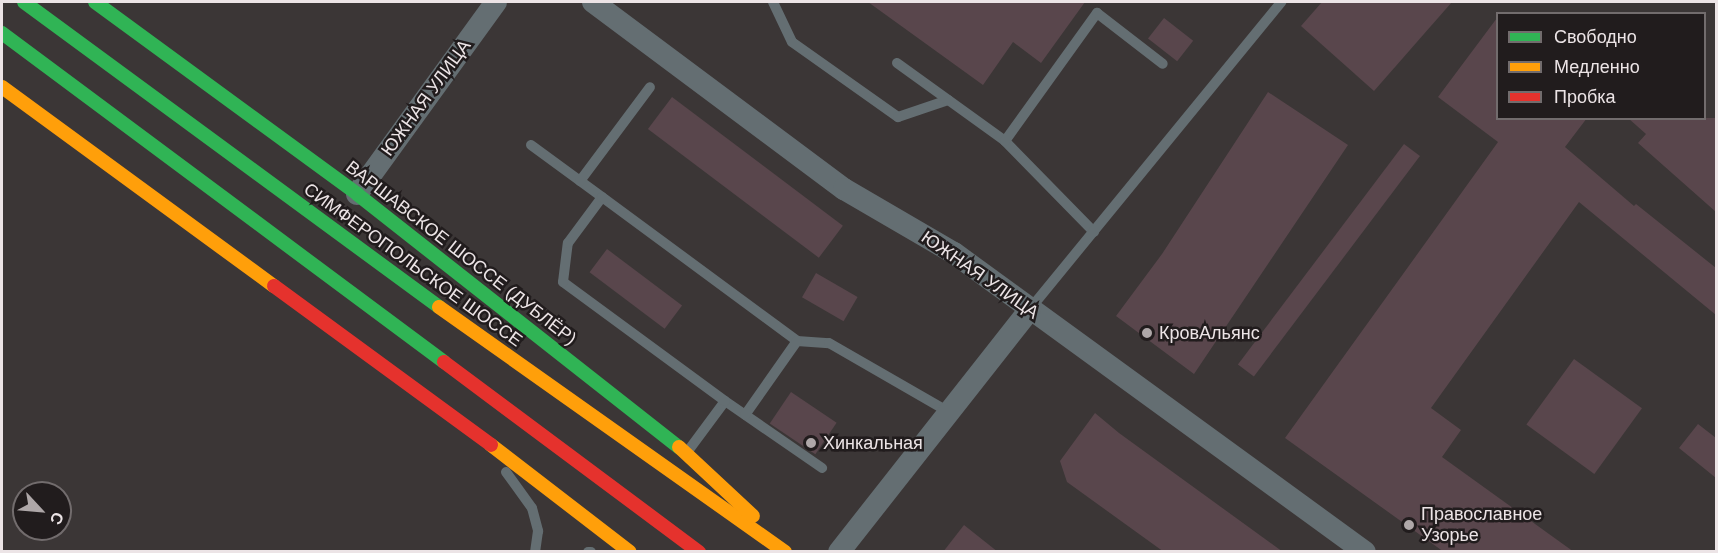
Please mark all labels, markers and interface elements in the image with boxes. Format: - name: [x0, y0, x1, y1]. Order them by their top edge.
- legend: [1496, 12, 1706, 120]
- text: Свободно: [1554, 27, 1637, 47]
- street label: ЮЖНАЯ УЛИЦА: [377, 36, 475, 160]
- text: Медленно: [1554, 57, 1640, 77]
- text: Пробка: [1554, 87, 1616, 107]
- street label: ВАРШАВСКОЕ ШОССЕ (ДУБЛЁР): [341, 156, 581, 350]
- street label: СИМФЕРОПОЛЬСКОЕ ШОССЕ: [300, 178, 526, 352]
- street label: ЮЖНАЯ УЛИЦА: [917, 226, 1043, 324]
- place label: КровАльянс: [1159, 322, 1260, 344]
- marker: КровАльянс: [1140, 326, 1154, 340]
- place label: Хинкальная: [823, 432, 923, 454]
- marker: Хинкальная: [804, 436, 818, 450]
- north arrow: [12, 481, 72, 541]
- place label: Православное Узорье: [1421, 504, 1542, 546]
- text: С: [47, 509, 67, 527]
- marker: Православное Узорье: [1402, 518, 1416, 532]

